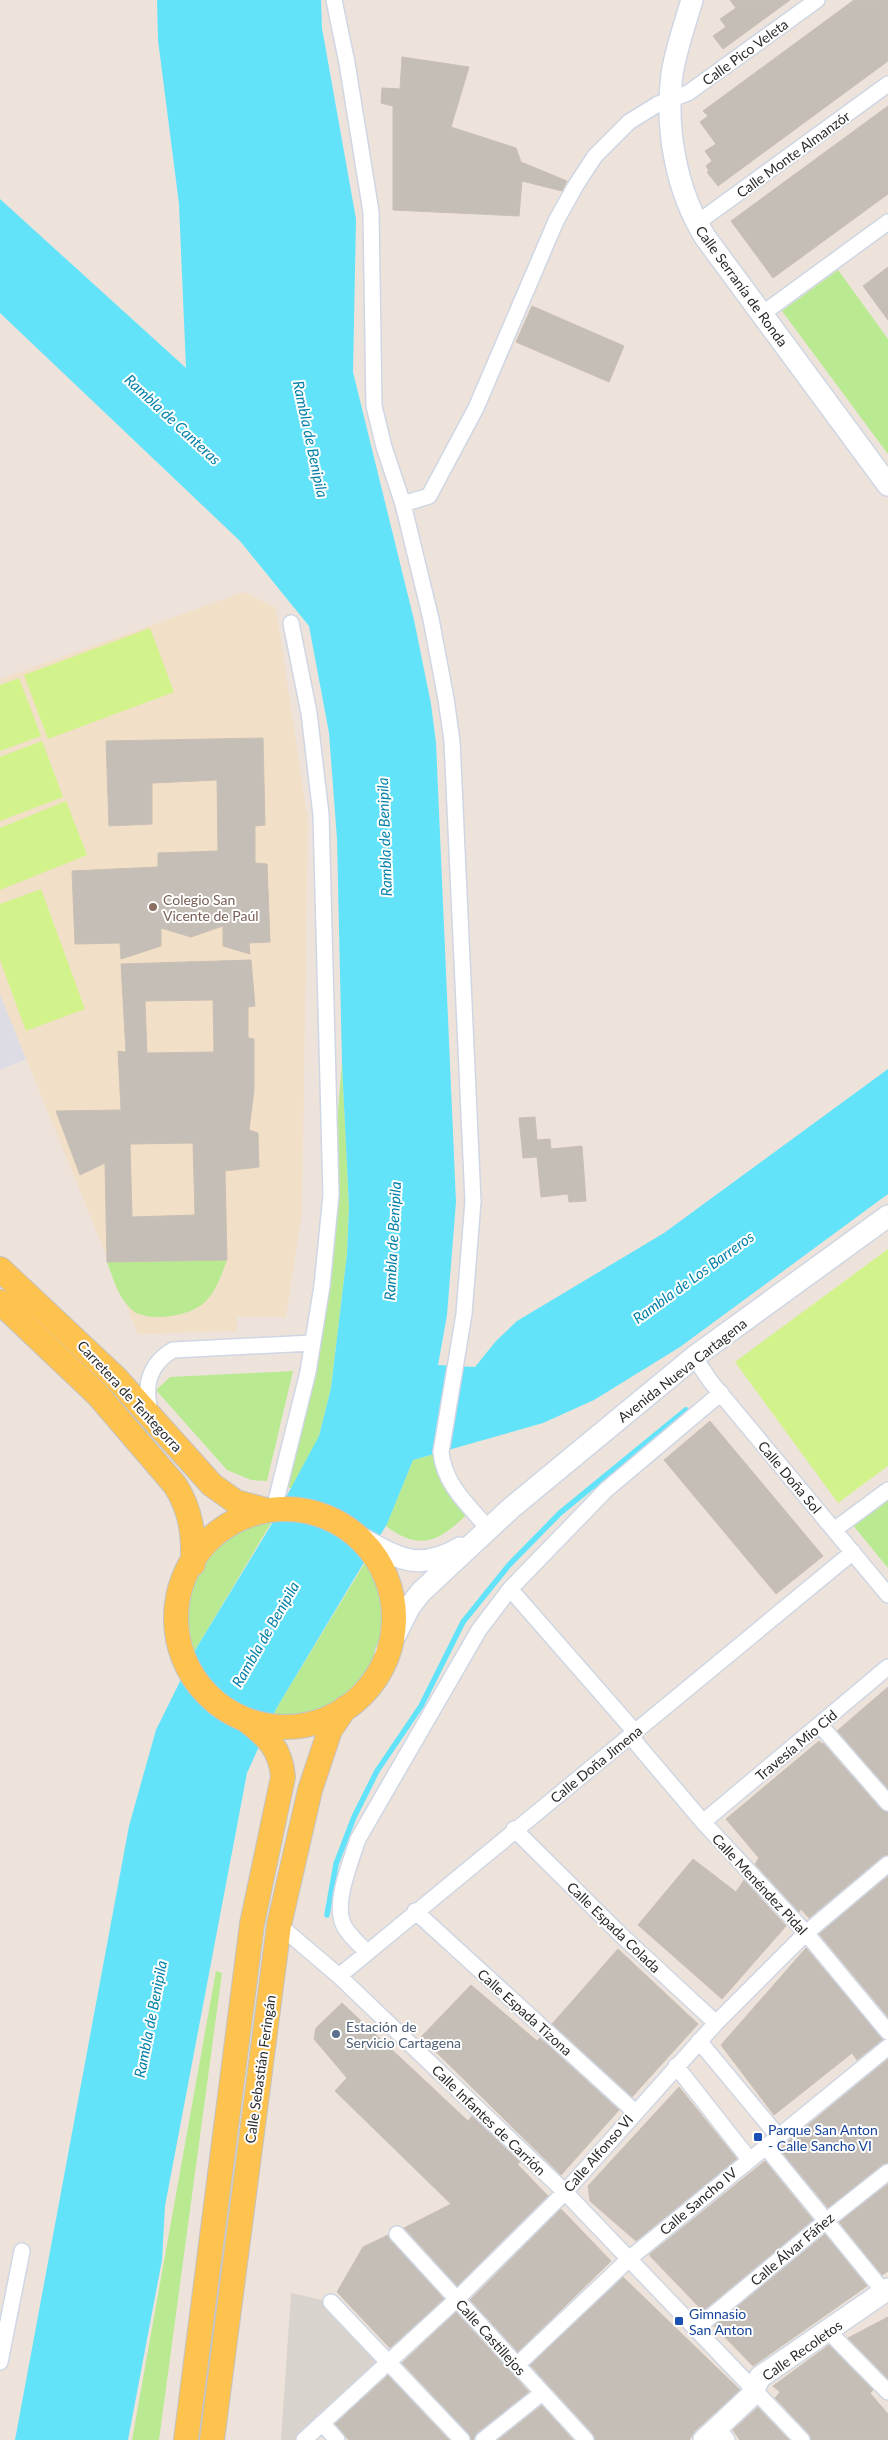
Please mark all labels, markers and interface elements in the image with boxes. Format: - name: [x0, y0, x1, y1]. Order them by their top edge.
- street label: Calle Pico Veleta: [699, 15, 791, 89]
- street label: Calle Monte Almanzór: [733, 107, 853, 201]
- street label: Calle Serranía de Ronda: [692, 222, 792, 350]
- water label: Rambla de Canteras: [121, 370, 225, 468]
- water label: Rambla de Benipila: [290, 379, 332, 499]
- water label: Rambla de Benipila: [373, 777, 395, 897]
- place label: Colegio San Vicente de Paúl: [163, 891, 259, 924]
- marker: Colegio San Vicente de Paúl: [147, 901, 159, 913]
- water label: Rambla de Benipila: [380, 1181, 404, 1301]
- water label: Rambla de Los Barreros: [629, 1227, 757, 1327]
- street label: Avenida Nueva Cartagena: [614, 1314, 750, 1426]
- street label: Carretera de Tentegorra: [74, 1337, 186, 1455]
- street label: Calle Doña Sol: [755, 1437, 825, 1517]
- water label: Rambla de Benipila: [227, 1578, 303, 1690]
- street label: Travesía Mio Cid: [752, 1706, 840, 1784]
- street label: Calle Doña Jimena: [547, 1722, 645, 1806]
- street label: Calle Menéndez Pidal: [709, 1830, 811, 1938]
- street label: Calle Espada Colada: [564, 1878, 664, 1976]
- water label: Rambla de Benipila: [130, 1959, 170, 2079]
- street label: Calle Espada Tizona: [474, 1965, 576, 2059]
- street label: Calle Sebastián Feringán: [241, 1994, 279, 2144]
- place label: Estación de Servicio Cartagena: [346, 2018, 461, 2051]
- marker: Estación de Servicio Cartagena: [330, 2028, 342, 2040]
- street label: Calle Infantes de Carrión: [429, 2061, 549, 2179]
- street label: Calle Alfonso VI: [560, 2111, 636, 2195]
- place label: Parque San Anton - Calle Sancho VI: [768, 2121, 878, 2154]
- marker: Parque San Anton - Calle Sancho VI: [752, 2131, 764, 2143]
- street label: Calle Sancho IV: [656, 2163, 740, 2238]
- street label: Calle Álvar Fáñez: [747, 2209, 837, 2289]
- street label: Calle Castillejos: [452, 2296, 530, 2378]
- place label: Gimnasio San Anton: [689, 2305, 752, 2338]
- marker: Gimnasio San Anton: [673, 2315, 685, 2327]
- street label: Calle Recoletos: [759, 2316, 845, 2384]

